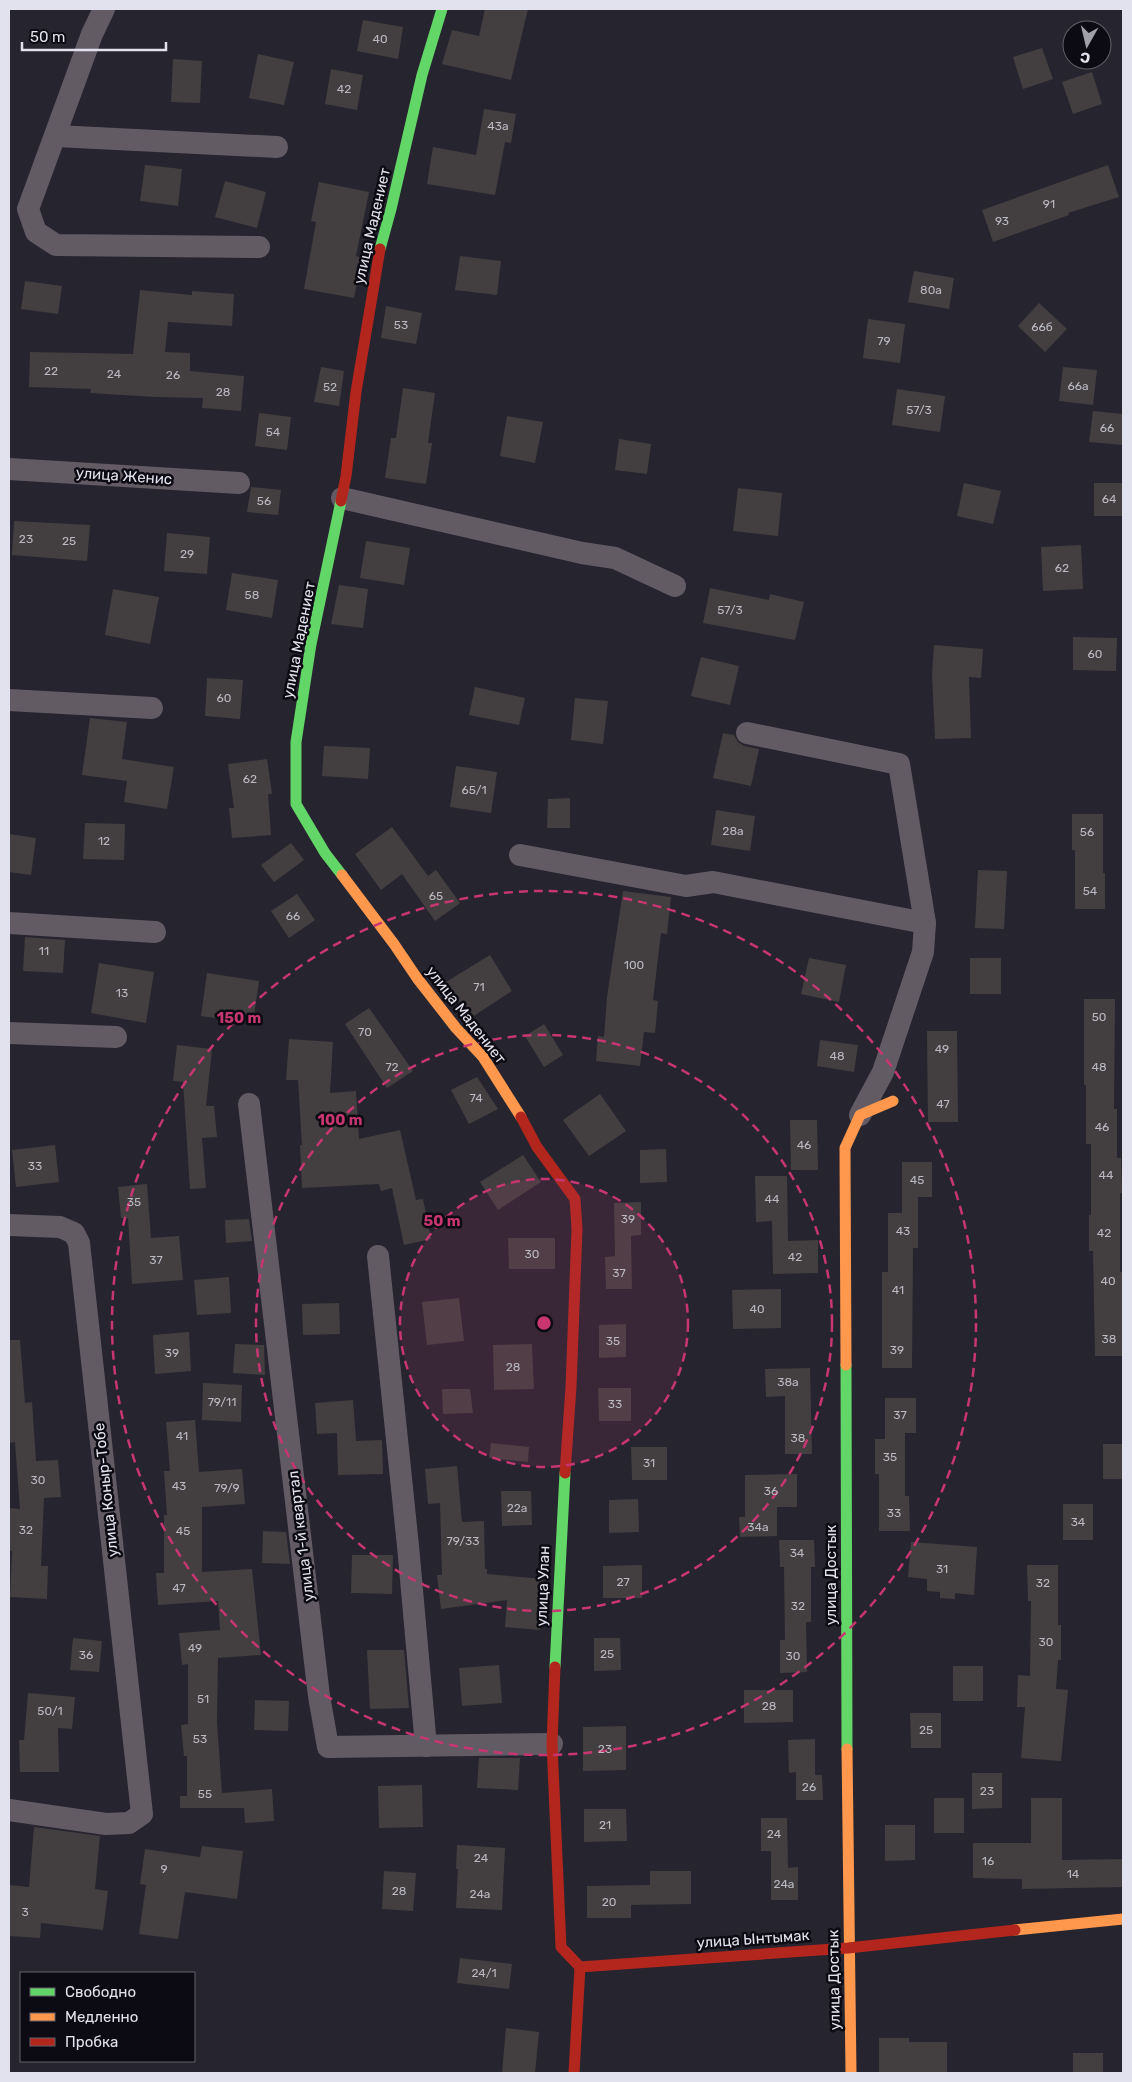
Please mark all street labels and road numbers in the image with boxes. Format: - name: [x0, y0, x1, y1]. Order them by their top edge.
- street label: улица Мадениет: [350, 166, 394, 286]
- street label: улица Женис: [75, 464, 173, 488]
- street label: улица Мадениет: [279, 580, 319, 700]
- street label: улица Мадениет: [422, 963, 510, 1068]
- street label: улица Коныр-Тобе: [90, 1422, 122, 1558]
- street label: улица 1-й квартал: [284, 1470, 318, 1602]
- street label: улица Достык: [822, 1525, 840, 1625]
- street label: улица Улан: [533, 1545, 553, 1627]
- street label: улица Ынтымак: [696, 1926, 810, 1952]
- street label: улица Достык: [824, 1930, 844, 2030]

